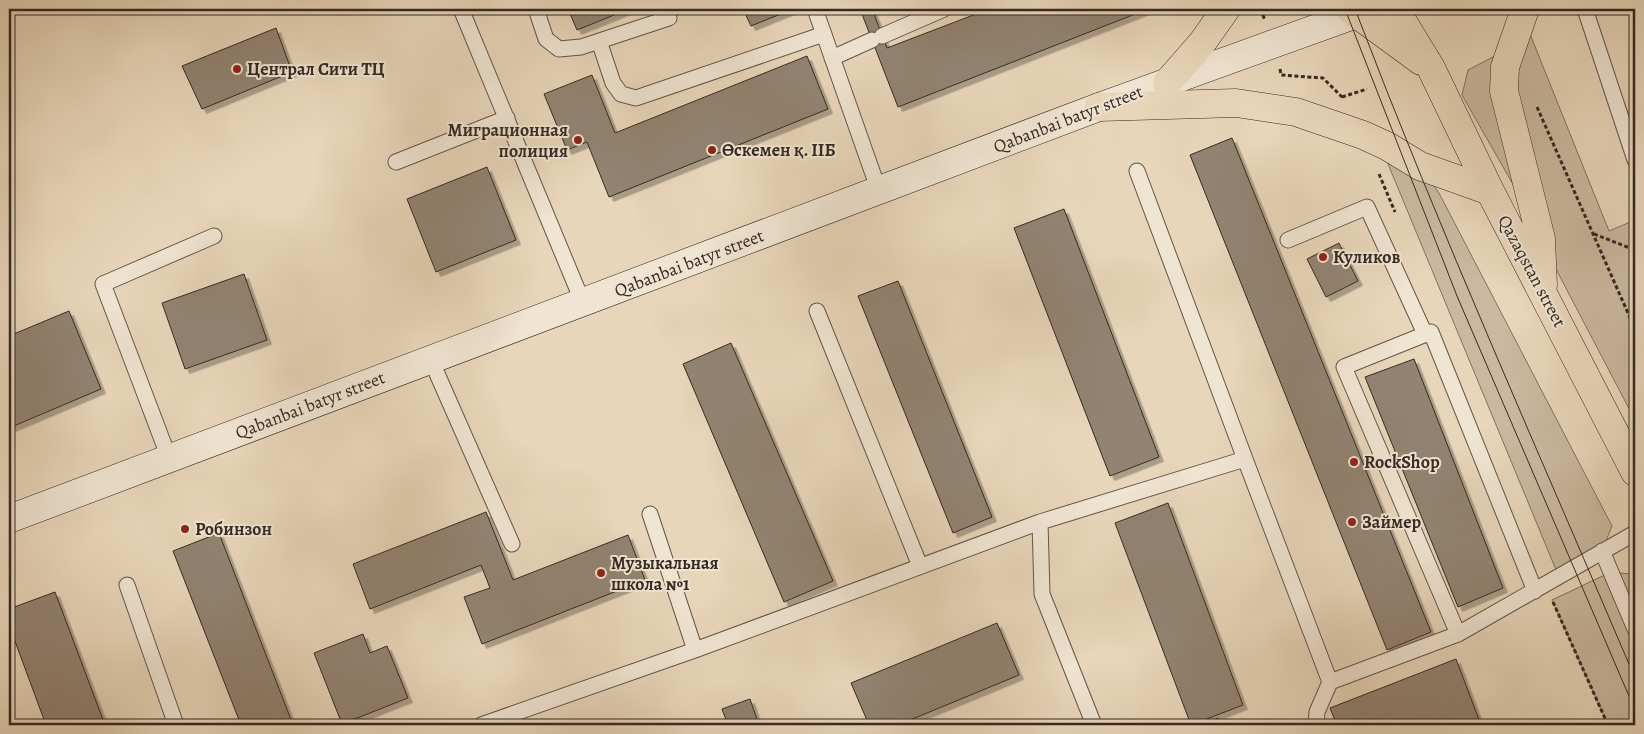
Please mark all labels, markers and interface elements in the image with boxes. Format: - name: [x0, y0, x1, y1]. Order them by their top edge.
- place label: Централ Сити ТЦ: [247, 57, 385, 81]
- marker: Централ Сити ТЦ: [231, 63, 243, 75]
- street label: Qabanbai batyr street: [990, 79, 1146, 159]
- place label: Миграционная полиция: [447, 118, 568, 163]
- marker: Миграционная полиция: [572, 134, 584, 146]
- place label: Өскемен қ. ІІБ: [722, 138, 836, 162]
- marker: Өскемен қ. ІІБ: [706, 144, 718, 156]
- street label: Qazaqstan street: [1492, 211, 1572, 331]
- street label: Qabanbai batyr street: [611, 223, 767, 303]
- place label: Куликов: [1333, 245, 1400, 269]
- marker: Куликов: [1317, 251, 1329, 263]
- street label: Qabanbai batyr street: [232, 365, 388, 445]
- place label: RockShop: [1364, 450, 1440, 474]
- marker: RockShop: [1348, 456, 1360, 468]
- place label: Займер: [1362, 510, 1422, 534]
- marker: Займер: [1346, 516, 1358, 528]
- place label: Робинзон: [195, 517, 272, 541]
- marker: Робинзон: [179, 523, 191, 535]
- place label: Музыкальная школа №1: [611, 551, 719, 596]
- marker: Музыкальная школа №1: [595, 567, 607, 579]

